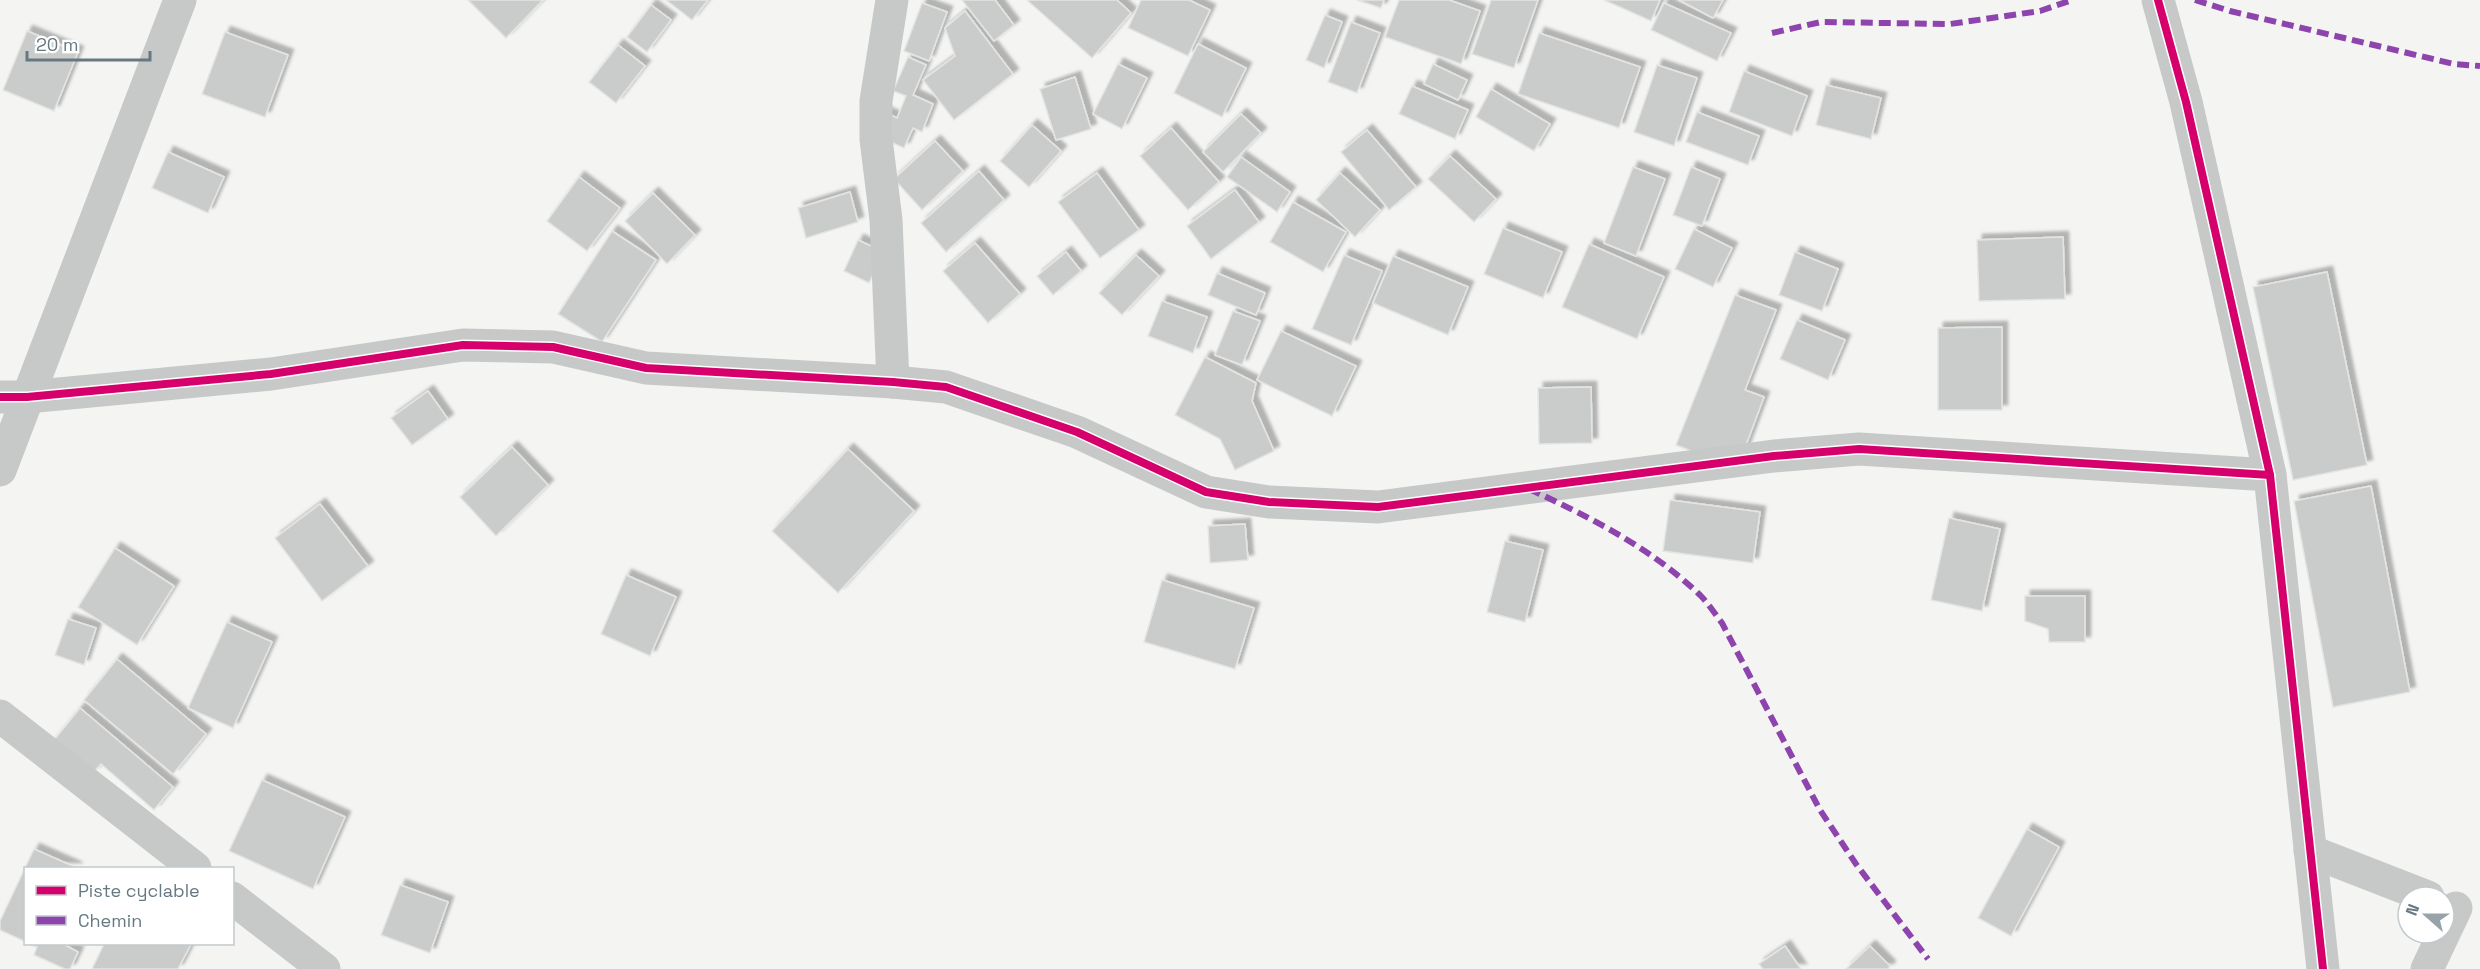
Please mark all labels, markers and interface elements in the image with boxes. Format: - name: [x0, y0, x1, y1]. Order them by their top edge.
- scale bar: [27, 24, 150, 62]
- text: 20 m: [36, 33, 79, 56]
- legend: [24, 867, 234, 945]
- text: Piste cyclable: [78, 879, 200, 902]
- north arrow: [2396, 885, 2456, 945]
- text: N: [2401, 901, 2424, 919]
- text: Chemin: [78, 909, 142, 932]

